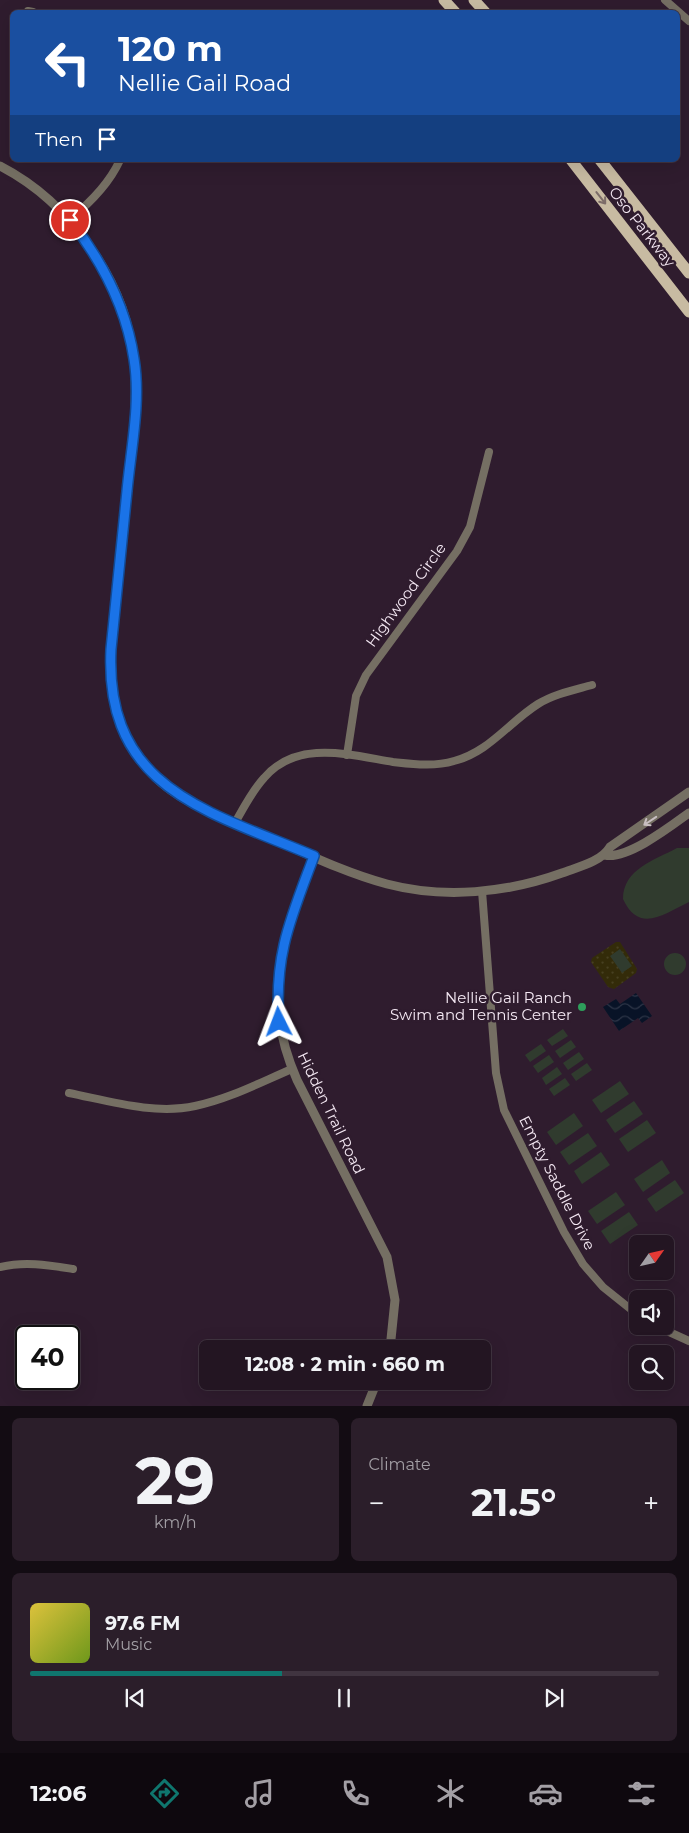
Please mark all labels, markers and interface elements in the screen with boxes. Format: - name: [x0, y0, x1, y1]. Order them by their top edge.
- text: 120 m: [118, 27, 223, 70]
- icon: left: [35, 30, 100, 95]
- text: Nellie Gail Road: [118, 70, 291, 97]
- icon: arrive: [93, 125, 121, 153]
- text: Then: [35, 128, 83, 151]
- street label: Oso Parkway: [605, 183, 680, 271]
- one-way arrow: [595, 192, 606, 205]
- pin: [49, 199, 91, 241]
- icon: arrive: [56, 206, 84, 234]
- street label: Highwood Circle: [361, 539, 450, 651]
- one-way arrow: [643, 816, 657, 826]
- place label: Nellie Gail Ranch Swim and Tennis Center: [390, 988, 572, 1024]
- position arrow: [252, 995, 304, 1047]
- marker: Nellie Gail Ranch Swim and Tennis Center: [576, 1001, 588, 1013]
- street label: Hidden Trail Road: [294, 1049, 369, 1177]
- street label: Empty Saddle Drive: [515, 1112, 600, 1253]
- north arrow: [629, 1235, 674, 1280]
- map controls: [629, 1235, 674, 1390]
- button: sound: [629, 1290, 674, 1335]
- speed limit sign: 40: [15, 1325, 80, 1390]
- button: search: [629, 1345, 674, 1390]
- text: 12:08 · 2 min · 660 m: [245, 1353, 445, 1376]
- text: 29: [135, 1441, 215, 1520]
- text: Climate: [369, 1455, 431, 1474]
- text: 21.5°: [471, 1479, 557, 1526]
- text: −: [369, 1486, 385, 1520]
- text: +: [643, 1486, 659, 1520]
- text: km/h: [154, 1513, 197, 1532]
- text: 97.6 FM: [105, 1612, 180, 1635]
- text: Music: [105, 1635, 152, 1654]
- icon: previous: [121, 1684, 149, 1712]
- icon: pause: [330, 1684, 358, 1712]
- icon: next: [540, 1684, 568, 1712]
- icon: directions: [147, 1776, 182, 1811]
- icon: music: [242, 1776, 277, 1811]
- icon: phone: [338, 1776, 373, 1811]
- icon: climate: [433, 1776, 468, 1811]
- icon: car: [528, 1776, 563, 1811]
- icon: filters: [624, 1776, 659, 1811]
- text: 12:06: [30, 1780, 87, 1807]

